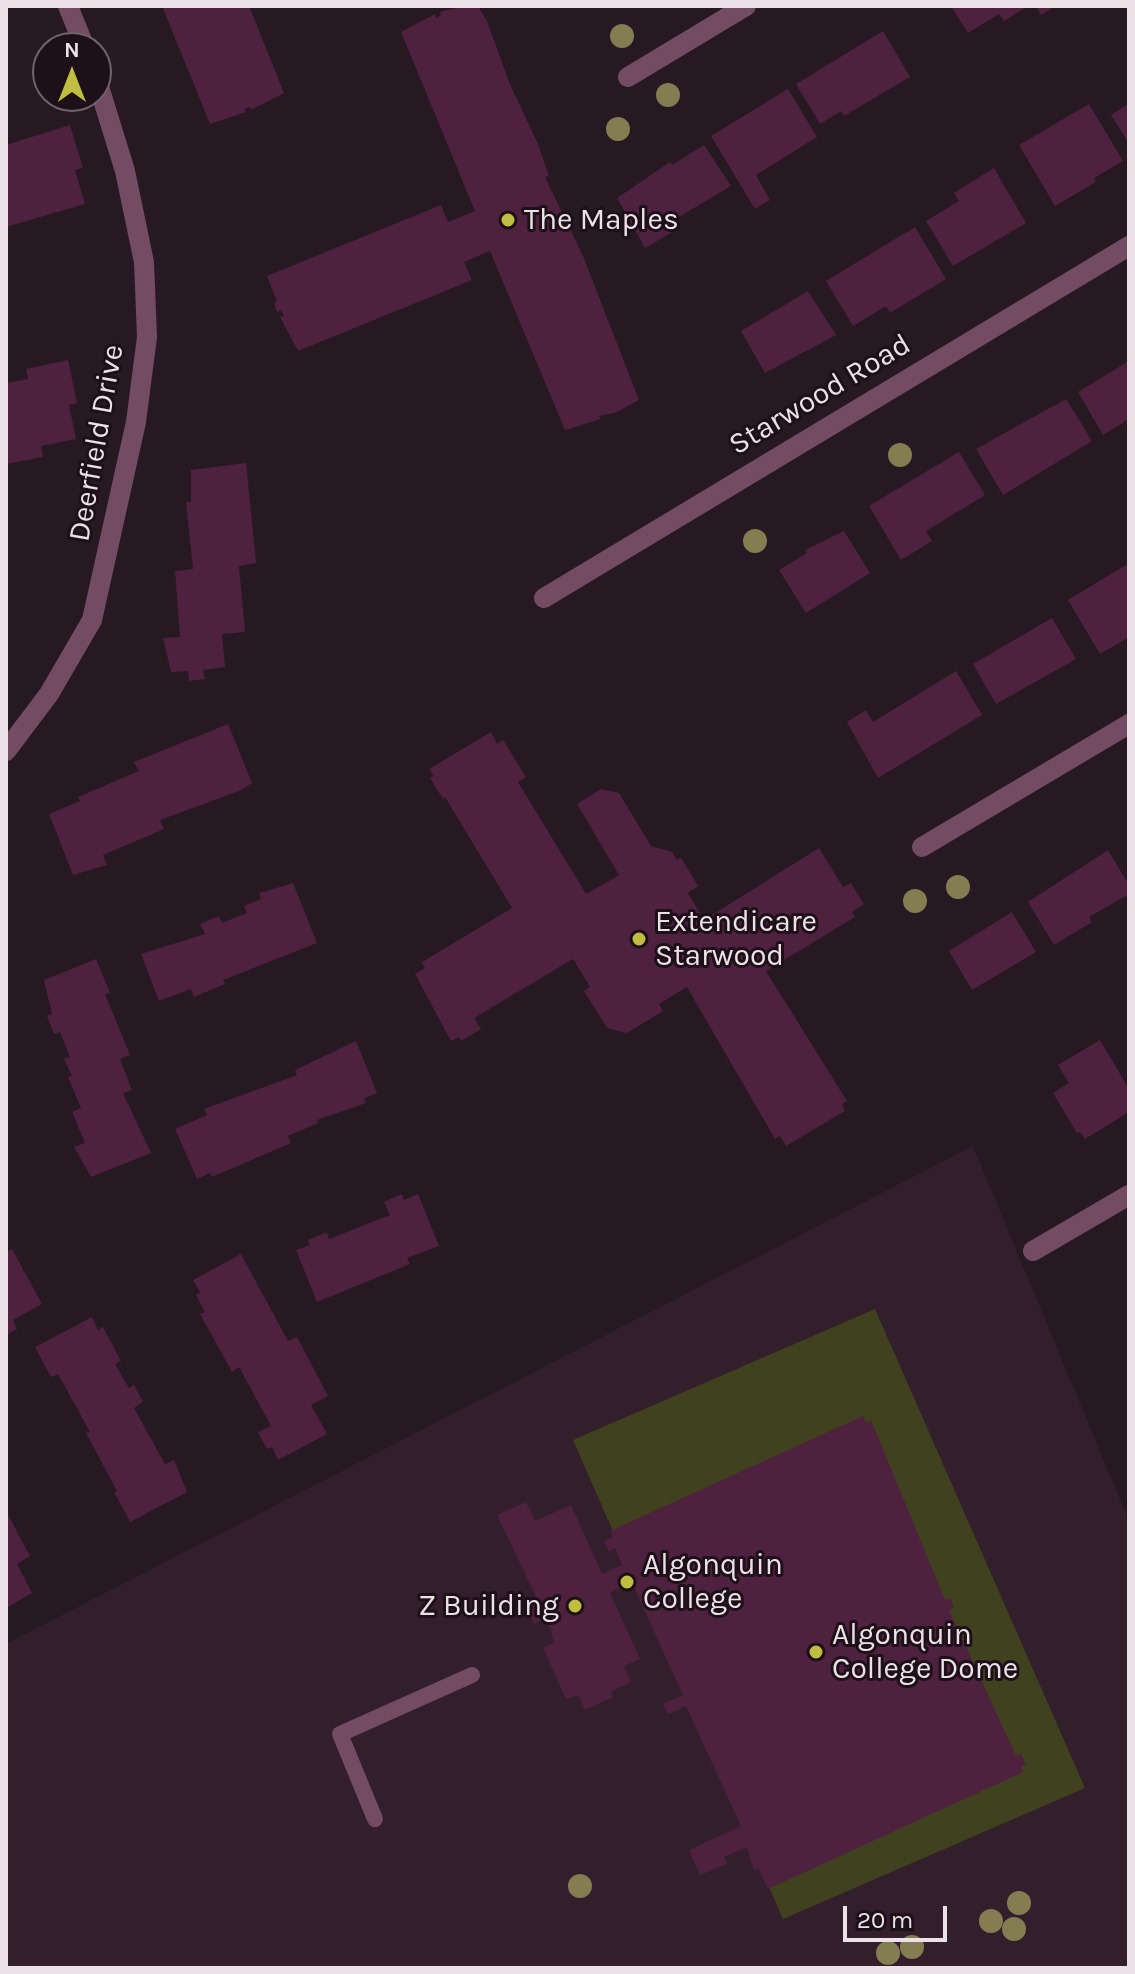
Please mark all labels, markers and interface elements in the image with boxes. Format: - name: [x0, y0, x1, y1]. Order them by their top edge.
- north arrow: [32, 32, 112, 112]
- text: N: [64, 37, 80, 63]
- place label: The Maples: [524, 202, 679, 238]
- marker: The Maples: [499, 211, 517, 229]
- street label: Starwood Road: [723, 327, 917, 463]
- street label: Deerfield Drive: [62, 342, 132, 544]
- place label: Extendicare Starwood: [655, 904, 817, 974]
- marker: Extendicare Starwood: [630, 930, 648, 948]
- place label: Algonquin College: [643, 1547, 783, 1618]
- marker: Algonquin College: [618, 1573, 636, 1591]
- place label: Z Building: [418, 1588, 559, 1624]
- marker: Z Building: [566, 1597, 584, 1615]
- place label: Algonquin College Dome: [832, 1617, 1018, 1688]
- marker: Algonquin College Dome: [807, 1643, 825, 1661]
- scale bar: [847, 1890, 951, 1940]
- text: 20 m: [857, 1906, 913, 1934]

